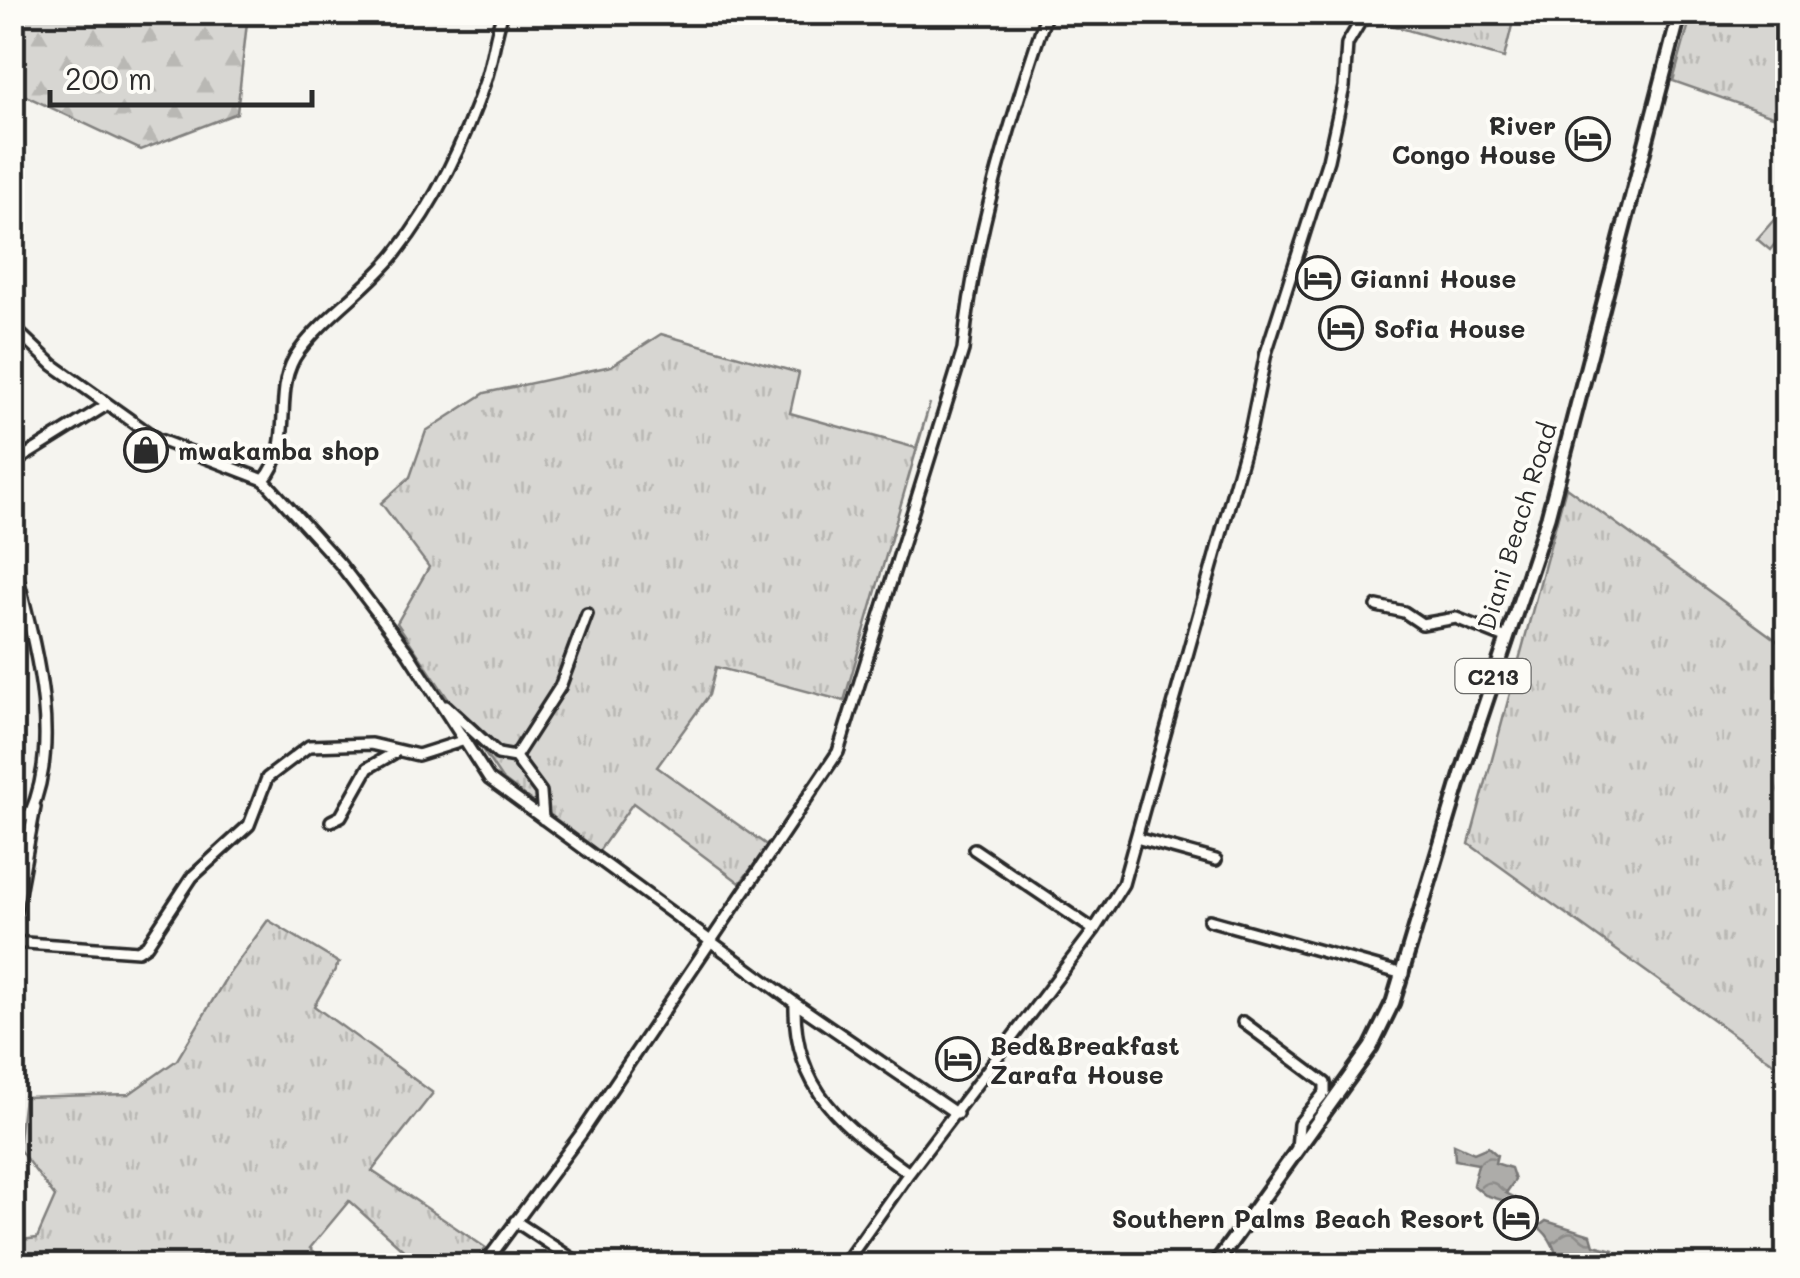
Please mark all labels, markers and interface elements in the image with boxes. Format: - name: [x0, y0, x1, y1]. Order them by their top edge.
- scale bar: [50, 45, 312, 107]
- text: 200 m: [65, 58, 152, 98]
- place label: River Congo House: [1392, 109, 1556, 170]
- hotel icon: River Congo House: [1565, 116, 1611, 162]
- hotel icon: Gianni House: [1295, 255, 1341, 301]
- place label: Gianni House: [1350, 262, 1516, 294]
- hotel icon: Sofia House: [1318, 305, 1364, 351]
- place label: Sofia House: [1374, 312, 1525, 344]
- street label: Diani Beach Road: [1469, 418, 1563, 634]
- shop icon: mwakamba shop: [123, 427, 169, 473]
- place label: mwakamba shop: [178, 434, 379, 466]
- road number: C213: [1456, 659, 1530, 693]
- place label: Bed&Breakfast Zarafa House: [990, 1029, 1180, 1090]
- hotel icon: Bed&Breakfast Zarafa House: [935, 1036, 981, 1082]
- hotel icon: Southern Palms Beach Resort: [1493, 1195, 1539, 1241]
- place label: Southern Palms Beach Resort: [1112, 1202, 1484, 1234]

